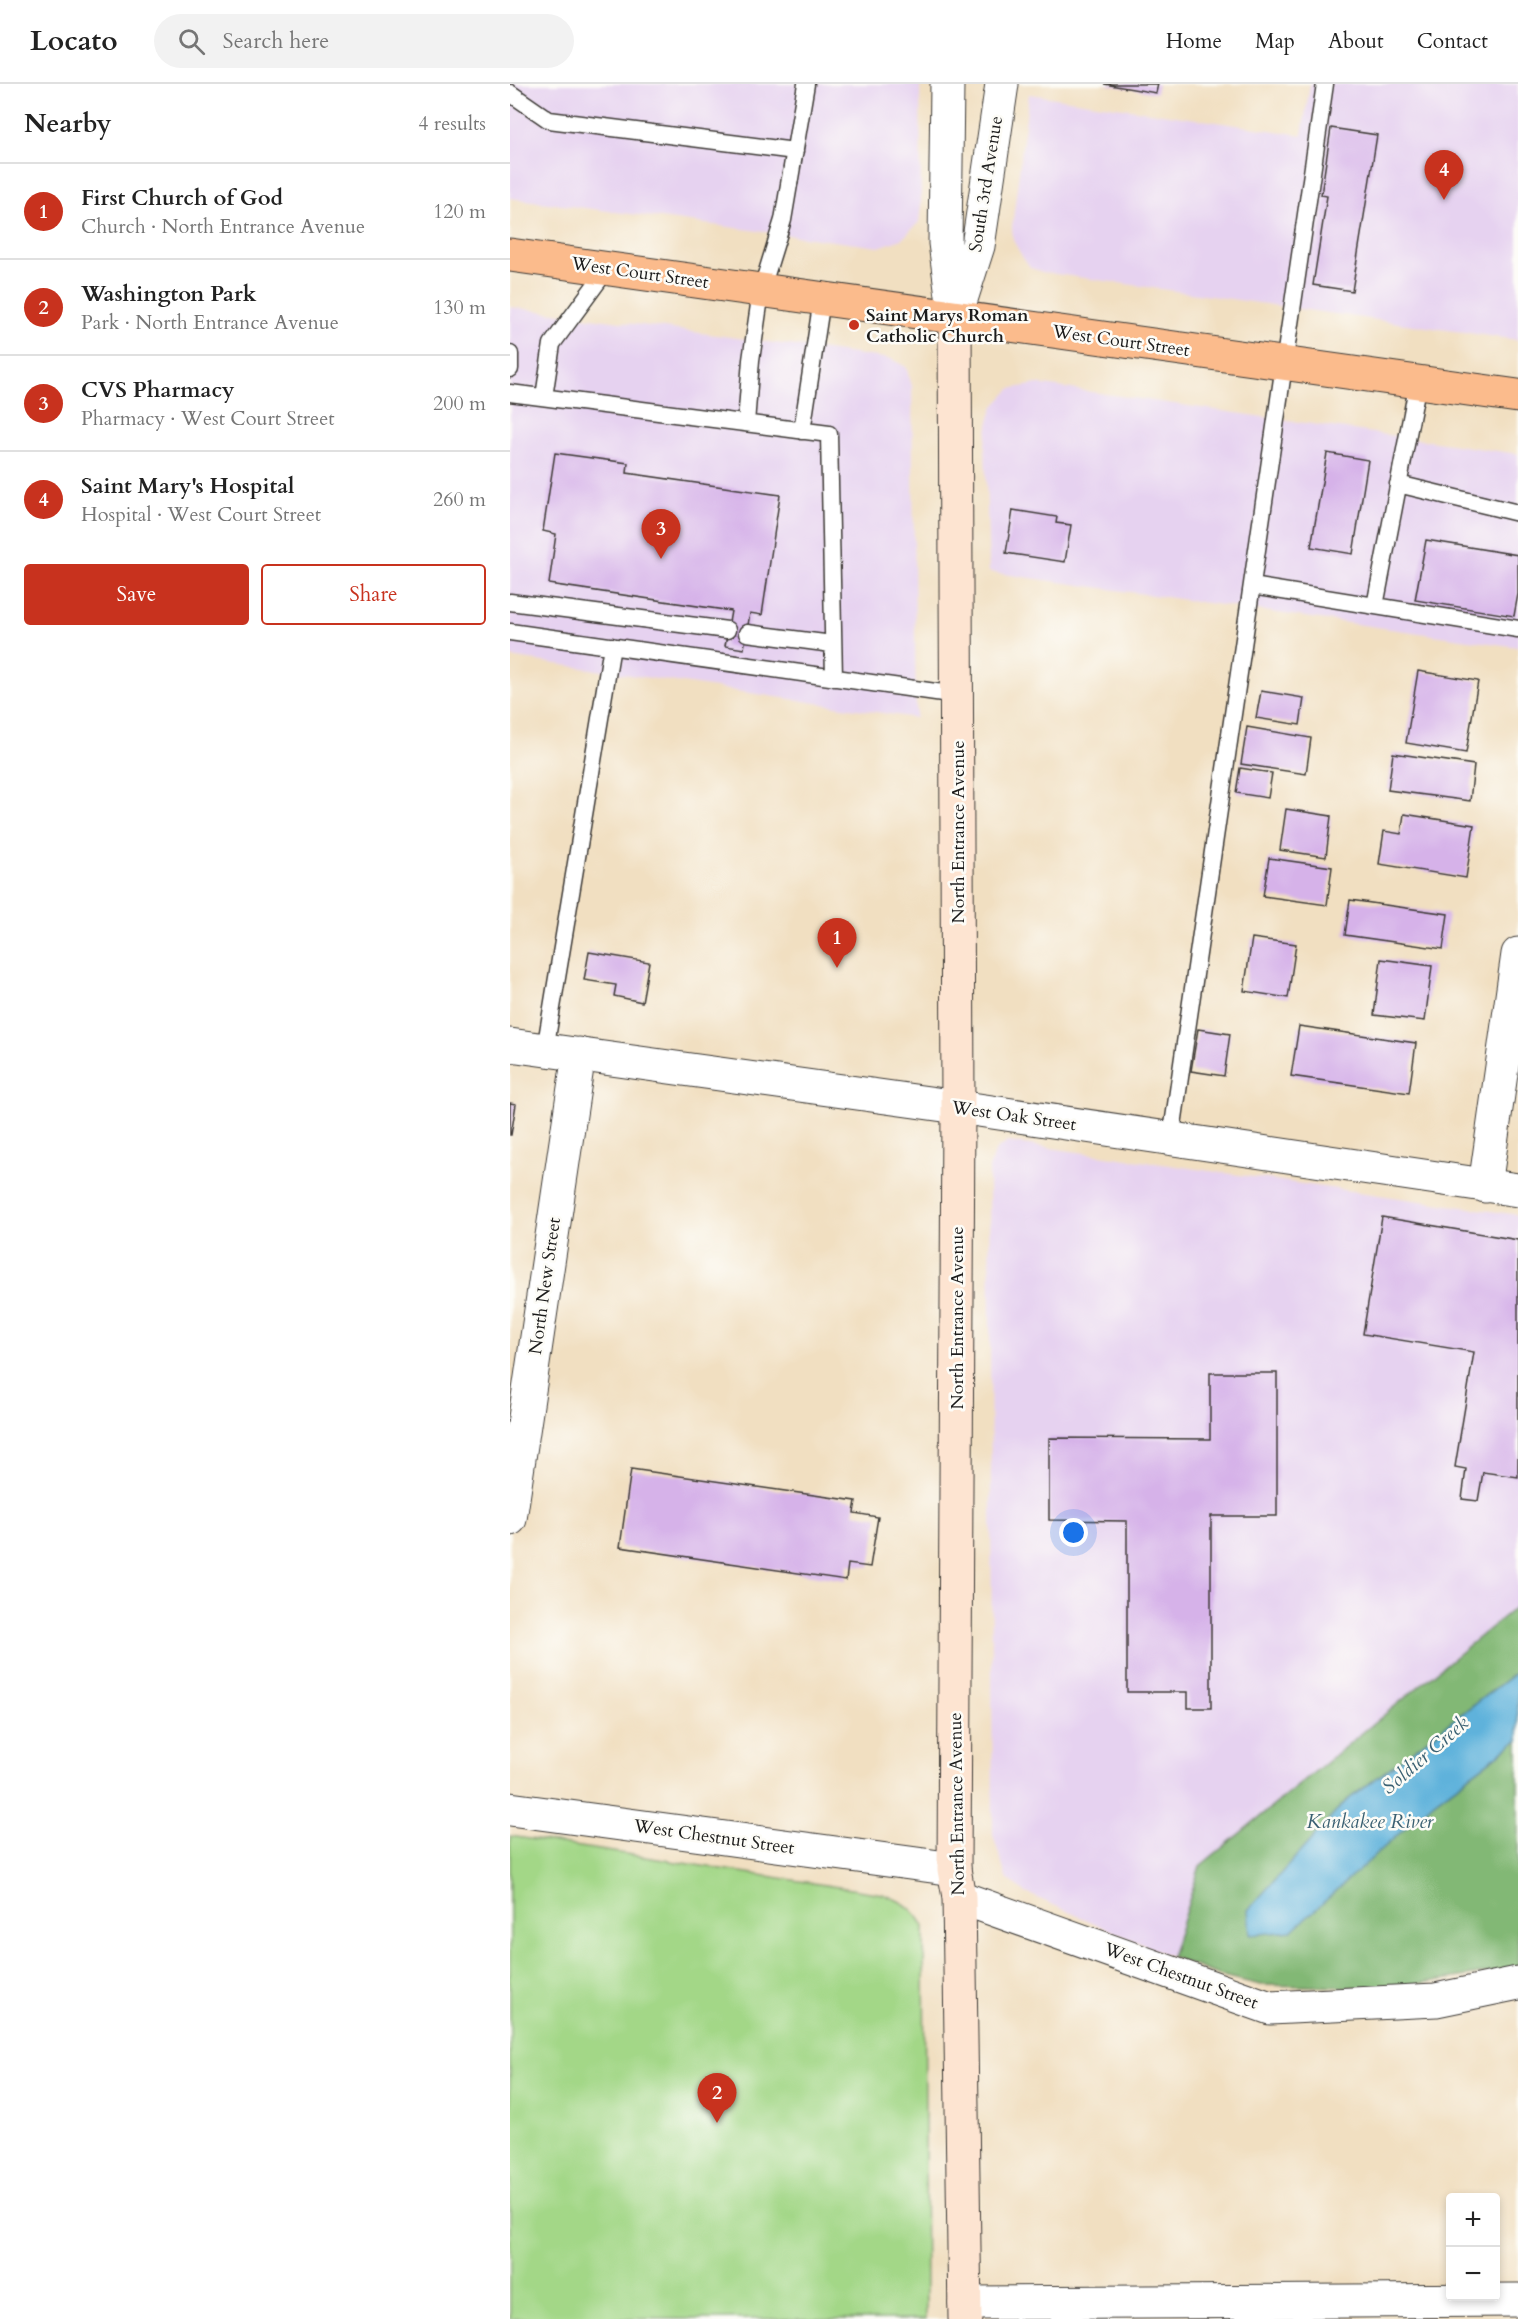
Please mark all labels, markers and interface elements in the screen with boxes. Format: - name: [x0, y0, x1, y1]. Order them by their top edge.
- search box: [154, 14, 574, 68]
- text: Locato: [30, 22, 118, 60]
- icon: search: [175, 25, 208, 58]
- text: Search here: [223, 26, 329, 56]
- text: Home: [1166, 27, 1222, 56]
- text: Map: [1255, 27, 1295, 56]
- text: About: [1328, 27, 1384, 56]
- text: Contact: [1417, 27, 1488, 56]
- text: Nearby: [24, 106, 112, 141]
- text: 4 results: [418, 110, 486, 137]
- street label: South 3rd Avenue: [963, 114, 1009, 254]
- pin: 4: [1424, 150, 1464, 200]
- text: First Church of God: [81, 183, 283, 213]
- text: 1: [38, 198, 49, 225]
- text: 120 m: [433, 198, 486, 225]
- text: Church · North Entrance Avenue: [81, 213, 365, 240]
- street label: West Court Street: [569, 251, 711, 295]
- text: Washington Park: [81, 279, 257, 309]
- text: 2: [38, 294, 49, 321]
- text: 130 m: [433, 294, 486, 321]
- place label: Saint Marys Roman Catholic Church: [866, 303, 1029, 349]
- text: Park · North Entrance Avenue: [81, 309, 339, 336]
- marker: Saint Marys Roman Catholic Church: [847, 318, 861, 332]
- street label: West Court Street: [1050, 319, 1192, 363]
- text: CVS Pharmacy: [81, 375, 235, 405]
- text: 3: [38, 390, 49, 417]
- text: 200 m: [433, 390, 486, 417]
- text: Pharmacy · West Court Street: [81, 405, 335, 432]
- text: Saint Mary's Hospital: [81, 471, 295, 501]
- text: 4: [38, 486, 49, 513]
- text: 260 m: [433, 486, 486, 513]
- text: Hospital · West Court Street: [81, 501, 321, 528]
- pin: 3: [642, 510, 680, 559]
- button: Save: [24, 564, 249, 625]
- button: Share: [261, 564, 486, 625]
- street label: North Entrance Avenue: [946, 740, 971, 924]
- pin: 1: [818, 918, 856, 968]
- street label: West Oak Street: [949, 1095, 1078, 1137]
- street label: North New Street: [523, 1216, 567, 1356]
- street label: North Entrance Avenue: [945, 1226, 970, 1410]
- your location: [1059, 1518, 1088, 1547]
- water label: Soldier Creek: [1376, 1710, 1474, 1800]
- street label: North Entrance Avenue: [943, 1712, 971, 1896]
- water label: Kankakee River: [1307, 1808, 1435, 1835]
- street label: West Chestnut Street: [631, 1813, 796, 1861]
- street label: West Chestnut Street: [1100, 1936, 1262, 2016]
- pin: 2: [698, 2074, 736, 2123]
- map controls: [1446, 2193, 1500, 2301]
- button: +: [1446, 2193, 1500, 2247]
- button: −: [1446, 2247, 1500, 2301]

